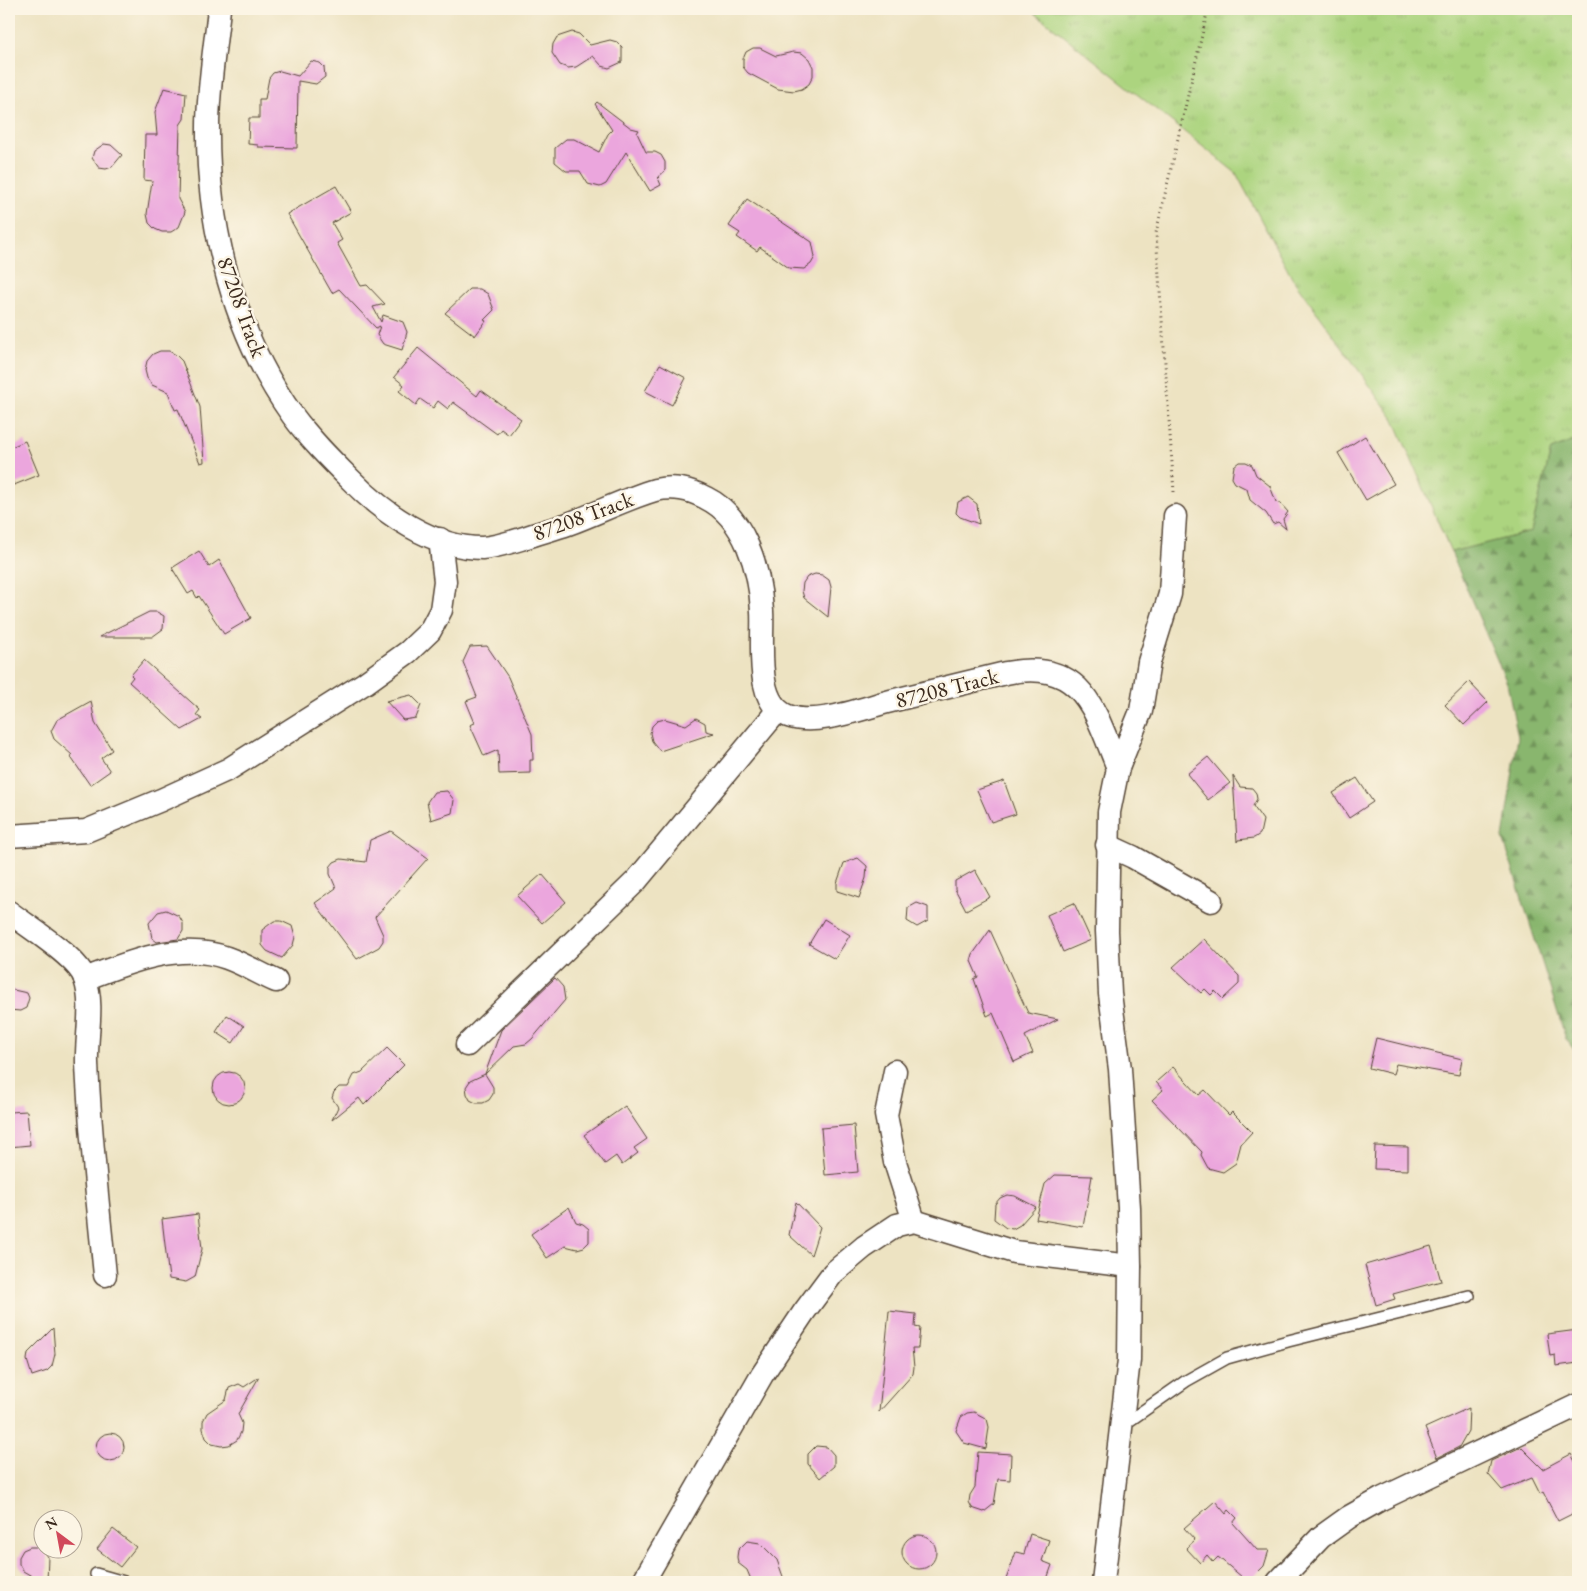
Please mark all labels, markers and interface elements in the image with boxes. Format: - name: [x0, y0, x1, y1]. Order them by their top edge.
- street label: 87208 Track: [210, 253, 274, 362]
- street label: 87208 Track: [529, 484, 638, 548]
- street label: 87208 Track: [892, 661, 1002, 715]
- north arrow: [32, 1508, 82, 1558]
- text: N: [42, 1512, 61, 1534]

